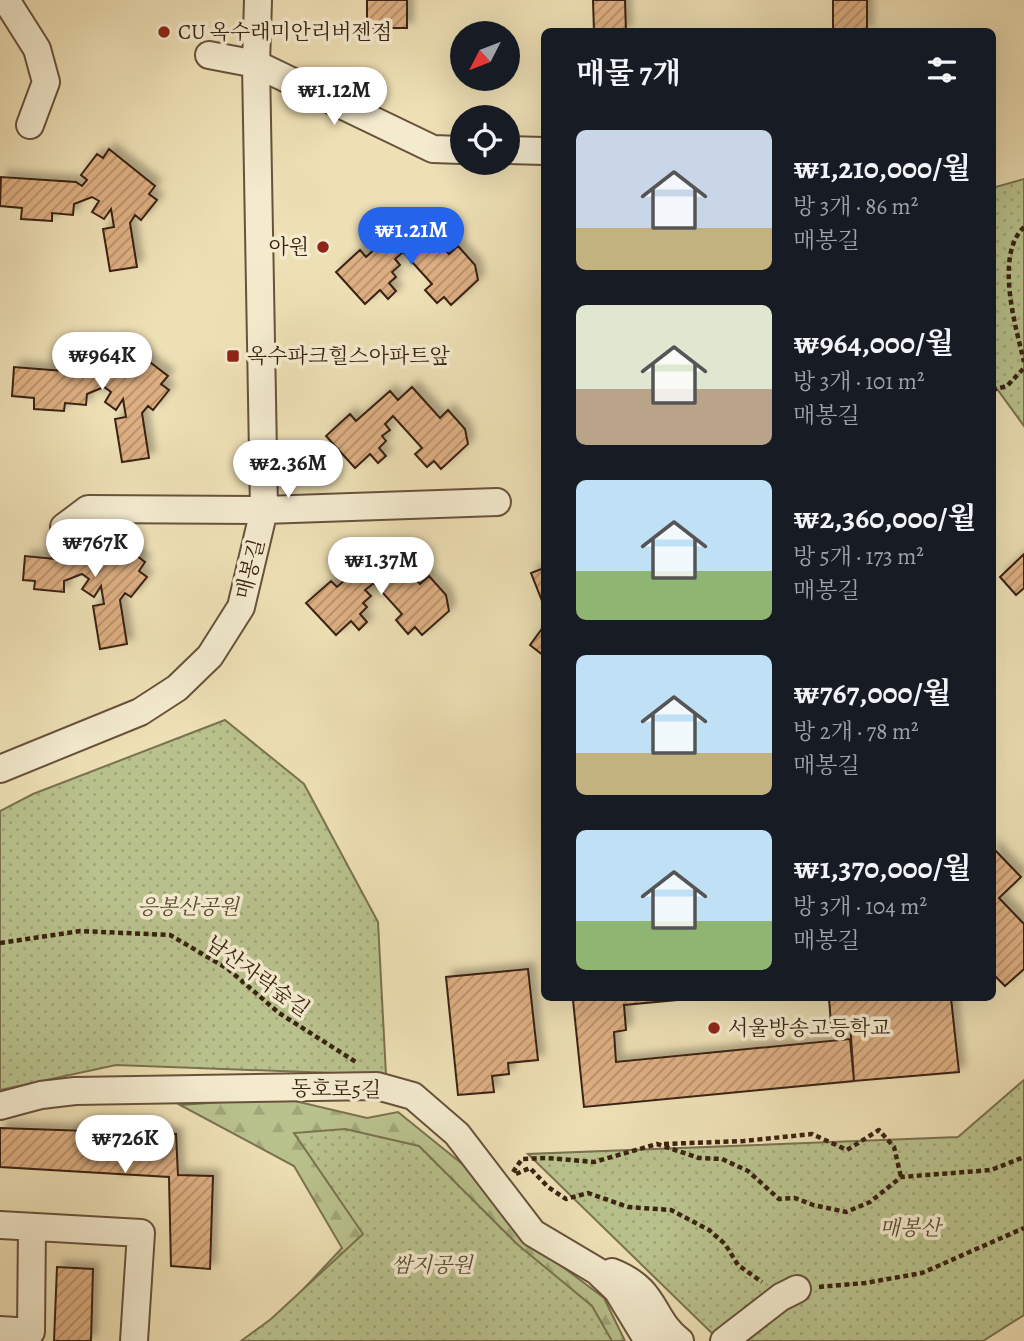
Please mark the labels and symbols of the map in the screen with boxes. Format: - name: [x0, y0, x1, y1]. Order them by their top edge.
- place label: CU 옥수래미안리버젠점: [178, 18, 392, 46]
- north arrow: [450, 21, 520, 91]
- marker: CU 옥수래미안리버젠점: [156, 24, 172, 40]
- pin: ₩1.12M: [277, 68, 391, 127]
- pin: ₩1.21M: [354, 208, 468, 267]
- place label: 아원: [268, 233, 309, 261]
- marker: 아원: [315, 239, 331, 255]
- pin: ₩964K: [53, 332, 151, 392]
- place label: 옥수파크힐스아파트앞: [247, 342, 451, 370]
- marker: 옥수파크힐스아파트앞: [225, 348, 241, 364]
- pin: ₩2.36M: [231, 440, 345, 500]
- pin: ₩767K: [46, 520, 144, 579]
- street label: 매봉길: [229, 536, 271, 602]
- pin: ₩1.37M: [324, 538, 438, 597]
- park label: 응봉산공원: [137, 893, 240, 921]
- street label: 남산자락숲길: [201, 929, 315, 1023]
- place label: 서울방송고등학교: [728, 1014, 890, 1042]
- marker: 서울방송고등학교: [706, 1020, 722, 1036]
- street label: 동호로5길: [291, 1074, 381, 1104]
- pin: ₩726K: [76, 1116, 174, 1175]
- park label: 매봉산: [880, 1214, 943, 1242]
- park label: 쌈지공원: [391, 1251, 474, 1279]

